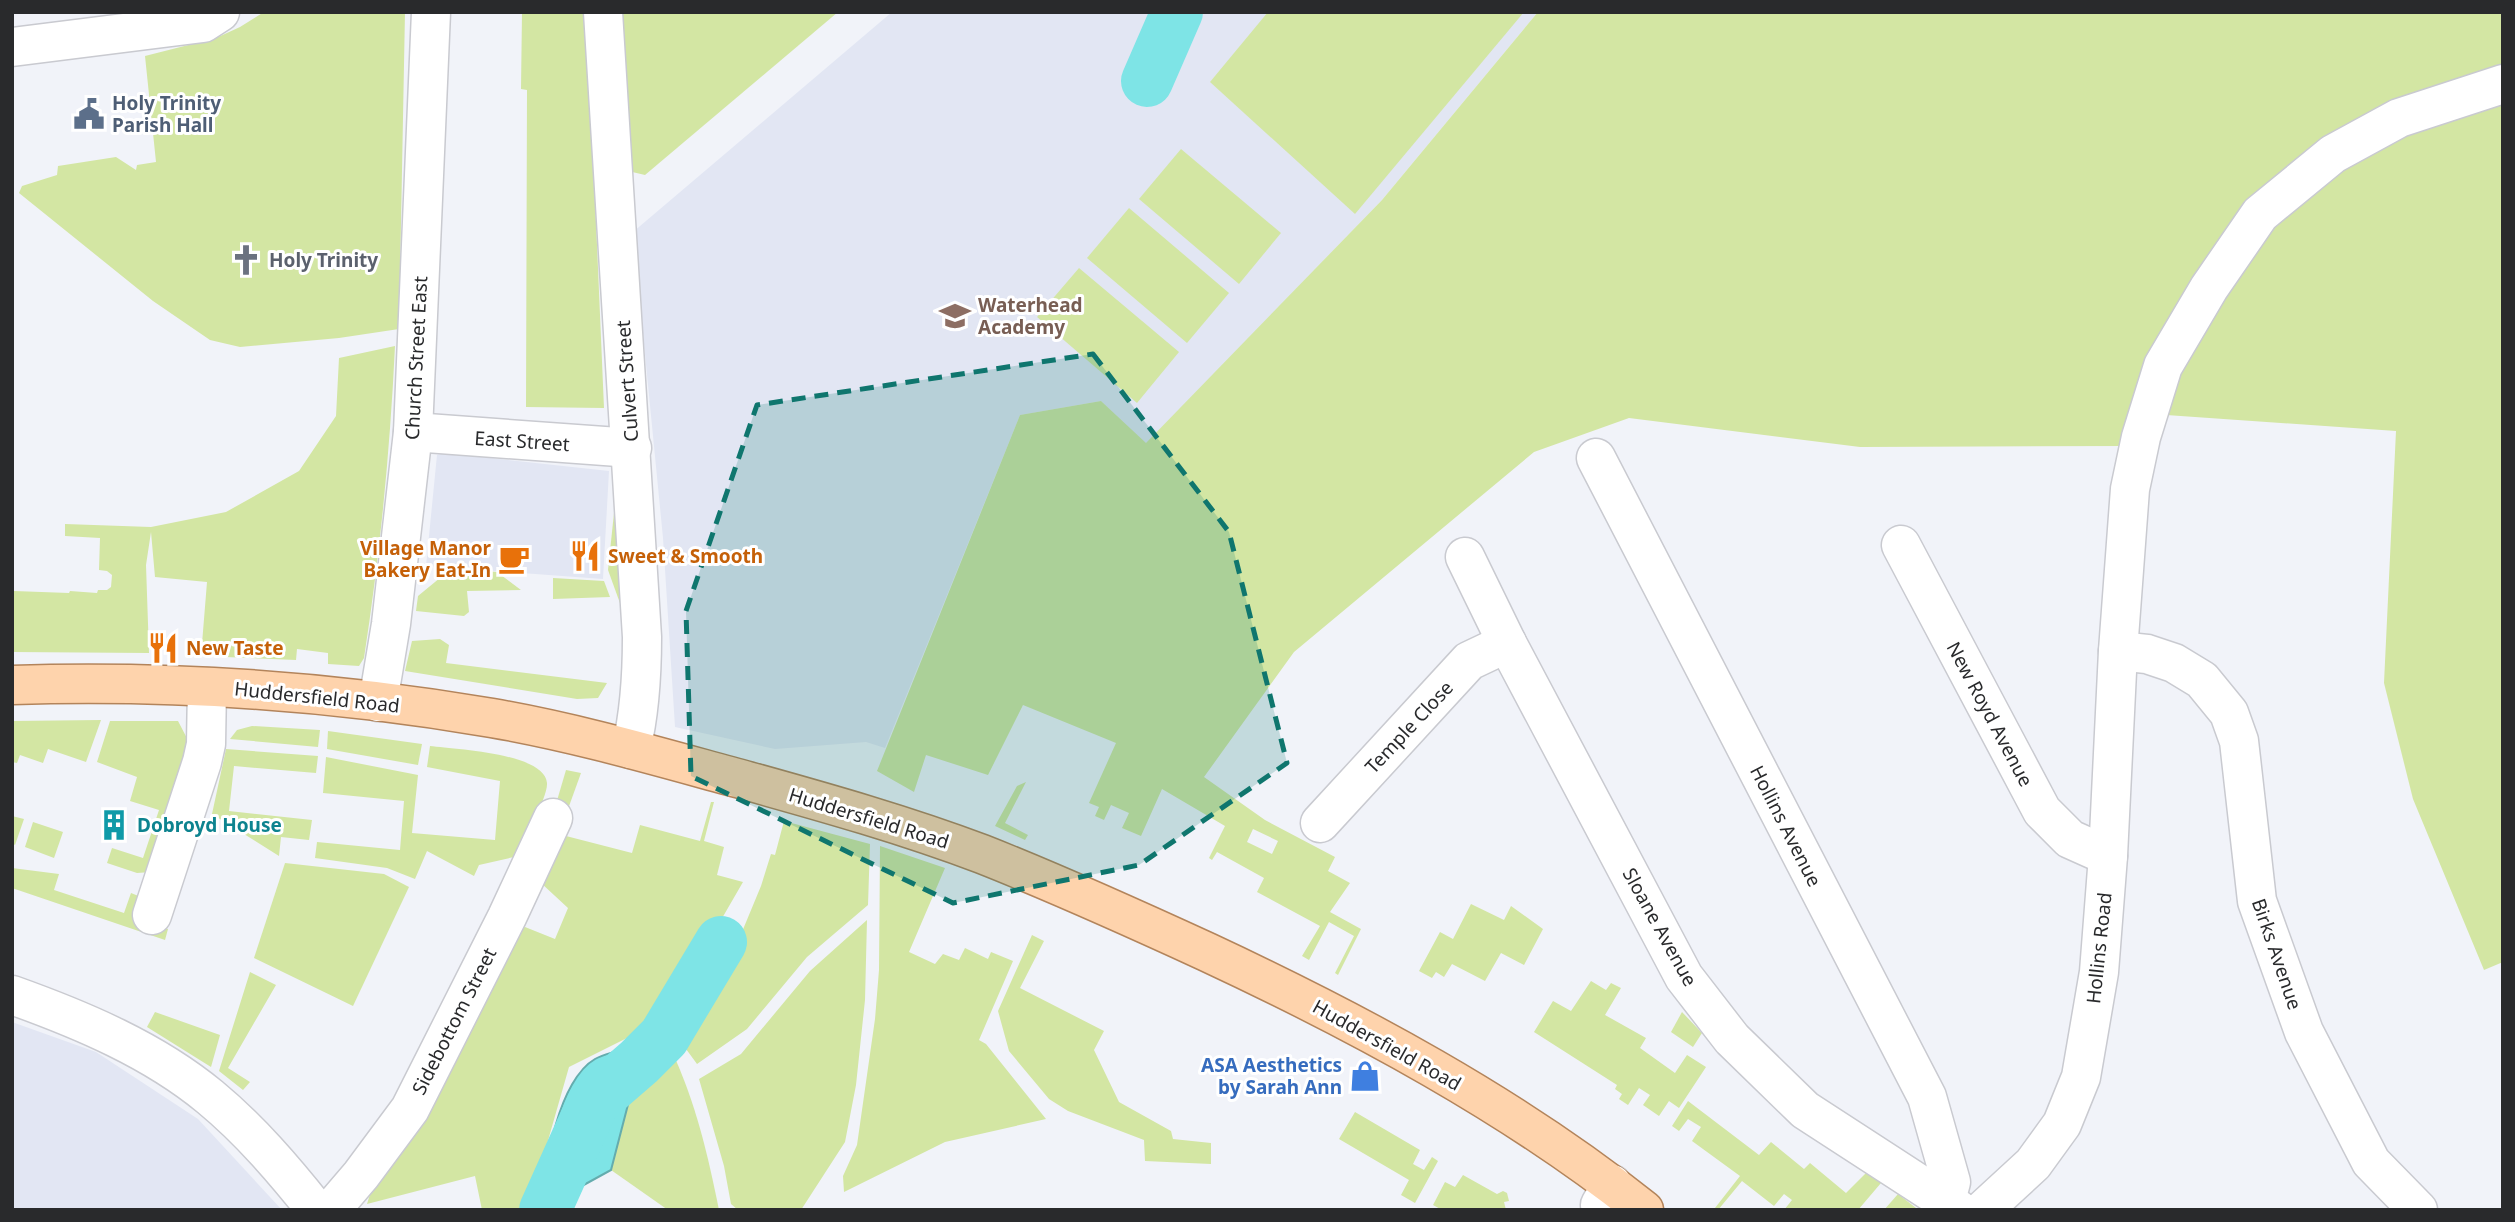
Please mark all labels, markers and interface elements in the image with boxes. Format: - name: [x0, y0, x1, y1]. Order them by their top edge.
- place label: Holy Trinity Parish Hall: [112, 90, 221, 138]
- public building icon: Holy Trinity Parish Hall: [72, 97, 106, 131]
- church icon: Holy Trinity: [229, 243, 263, 277]
- place label: Holy Trinity: [269, 247, 378, 273]
- street label: Church Street East: [399, 275, 433, 441]
- place label: Waterhead Academy: [978, 292, 1083, 340]
- school or university icon: Waterhead Academy: [938, 299, 972, 333]
- street label: Culvert Street: [610, 319, 644, 443]
- street label: East Street: [474, 425, 571, 457]
- place label: Village Manor Bakery Eat-In: [360, 535, 492, 583]
- restaurant icon: Sweet & Smooth: [568, 539, 602, 573]
- cafe icon: Village Manor Bakery Eat-In: [497, 542, 531, 576]
- place label: Sweet & Smooth: [608, 543, 763, 569]
- restaurant icon: New Taste: [146, 631, 180, 665]
- place label: New Taste: [186, 635, 284, 661]
- street label: New Royd Avenue: [1941, 637, 2039, 791]
- street label: Huddersfield Road: [233, 675, 401, 719]
- street label: Temple Close: [1359, 675, 1459, 779]
- street label: Hollins Avenue: [1744, 761, 1828, 891]
- street label: Huddersfield Road: [786, 781, 952, 855]
- building icon: Dobroyd House: [97, 808, 131, 842]
- place label: Dobroyd House: [137, 812, 282, 838]
- street label: Sloane Avenue: [1617, 863, 1703, 991]
- street label: Hollins Road: [2080, 891, 2118, 1005]
- street label: Birks Avenue: [2246, 895, 2308, 1013]
- street label: Sidebottom Street: [406, 943, 502, 1099]
- street label: Huddersfield Road: [1308, 993, 1466, 1097]
- place label: ASA Aesthetics by Sarah Ann: [1201, 1052, 1342, 1100]
- shop icon: ASA Aesthetics by Sarah Ann: [1348, 1059, 1382, 1093]

